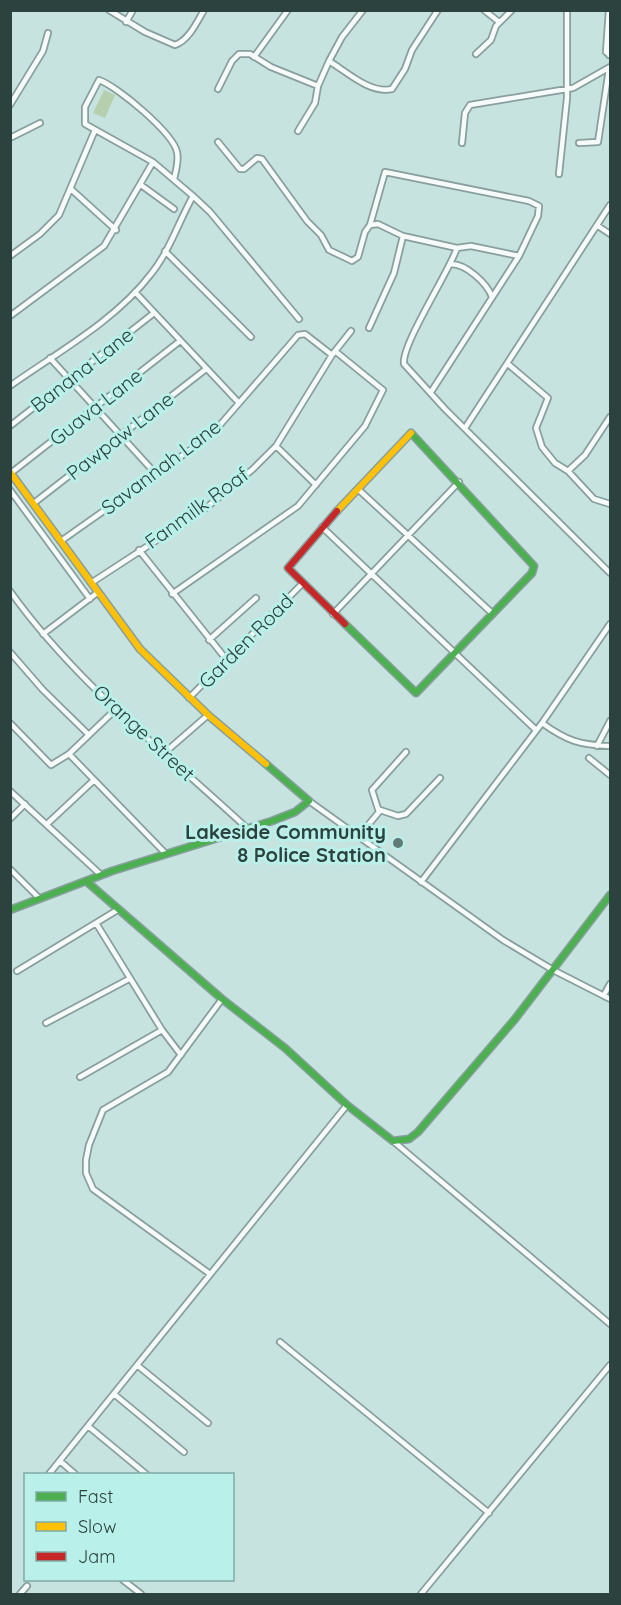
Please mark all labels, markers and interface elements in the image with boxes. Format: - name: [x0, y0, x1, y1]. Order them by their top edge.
- street label: Banana Lane: [25, 322, 138, 418]
- street label: Guava Lane: [44, 363, 147, 451]
- street label: Pawpaw Lane: [61, 386, 178, 485]
- street label: Savannah Lane: [96, 413, 226, 520]
- street label: Fanmilk Roaf: [140, 461, 254, 554]
- street label: Garden Road: [193, 588, 298, 693]
- street label: Orange Street: [88, 679, 201, 786]
- place label: Lakeside Community 8 Police Station: [185, 819, 386, 867]
- marker: Lakeside Community 8 Police Station: [391, 836, 405, 850]
- legend: [24, 1473, 234, 1581]
- text: Fast: [78, 1485, 113, 1508]
- text: Slow: [78, 1515, 116, 1538]
- text: Jam: [78, 1545, 116, 1568]

